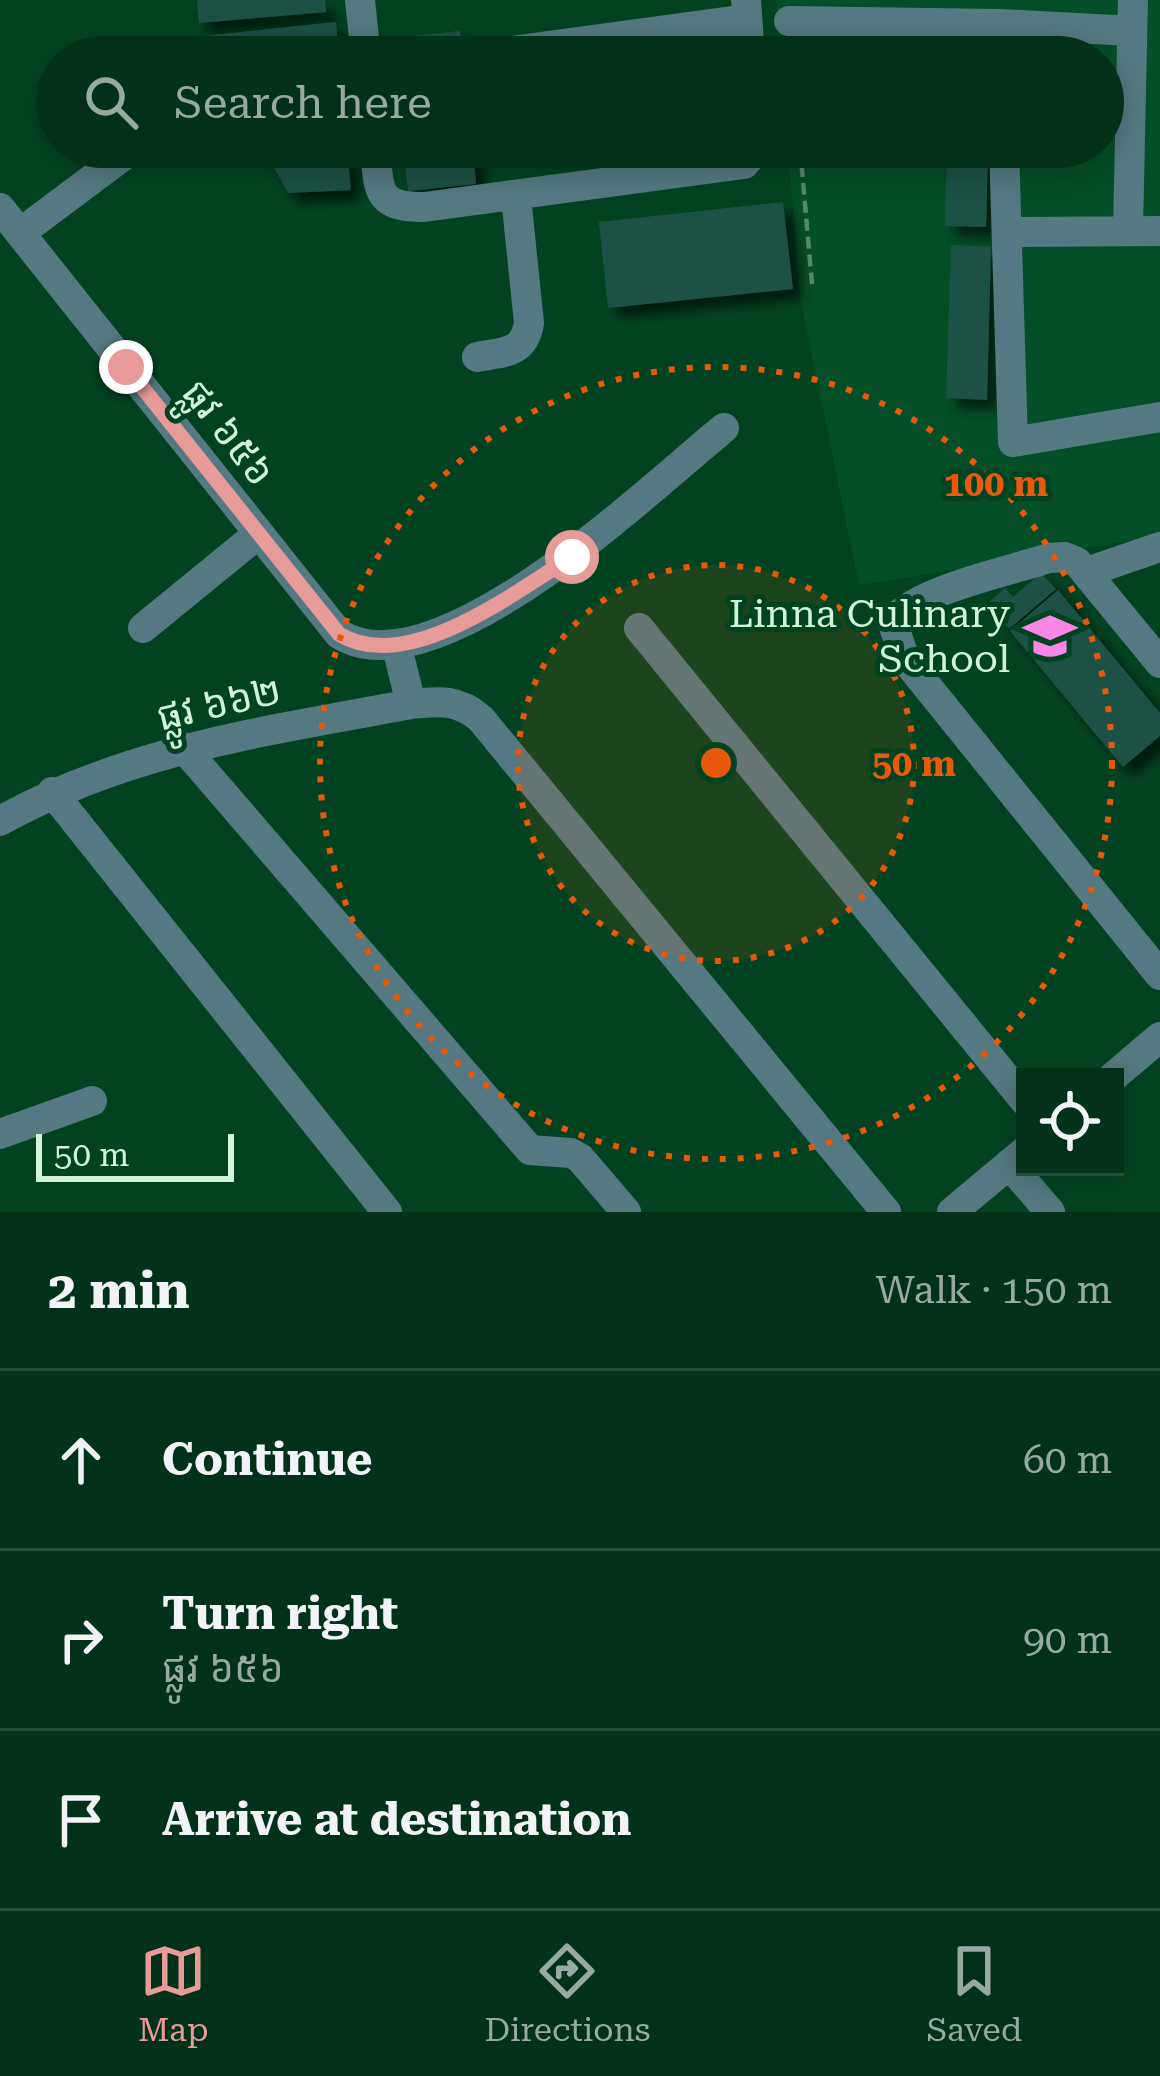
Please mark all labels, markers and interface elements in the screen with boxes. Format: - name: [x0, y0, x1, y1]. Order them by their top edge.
- search box: [36, 36, 1124, 168]
- icon: search: [78, 69, 144, 135]
- text: Search here: [174, 76, 432, 129]
- route end: [99, 340, 153, 394]
- street label: ផ្លូវ ៦៥៦: [163, 371, 284, 502]
- text: 100 m: [944, 463, 1048, 505]
- route start: [545, 530, 599, 584]
- place label: Linna Culinary School: [729, 591, 1010, 682]
- school or university icon: Linna Culinary School: [1021, 607, 1079, 665]
- street label: ផ្លូវ ៦៦២: [152, 667, 288, 752]
- centre of rings: [695, 742, 737, 784]
- text: 50 m: [872, 743, 956, 785]
- map controls: [1016, 1068, 1124, 1176]
- button: locate: [1016, 1068, 1124, 1176]
- scale bar: [36, 1128, 234, 1181]
- text: 50 m: [54, 1135, 129, 1174]
- text: 2 min: [48, 1261, 190, 1320]
- text: Walk · 150 m: [876, 1267, 1112, 1313]
- icon: ahead: [48, 1427, 114, 1493]
- text: Continue: [162, 1433, 373, 1486]
- text: 60 m: [1023, 1437, 1112, 1483]
- text: Turn right: [162, 1587, 398, 1640]
- icon: right: [48, 1607, 114, 1673]
- text: 90 m: [1023, 1617, 1112, 1663]
- text: ផ្លូវ ៦៥៦: [162, 1646, 284, 1692]
- icon: arrive: [48, 1787, 114, 1853]
- text: Arrive at destination: [162, 1793, 631, 1846]
- tab: Map: [138, 1938, 209, 2049]
- tab: Directions: [484, 1938, 650, 2049]
- tab: Saved: [926, 1938, 1022, 2049]

